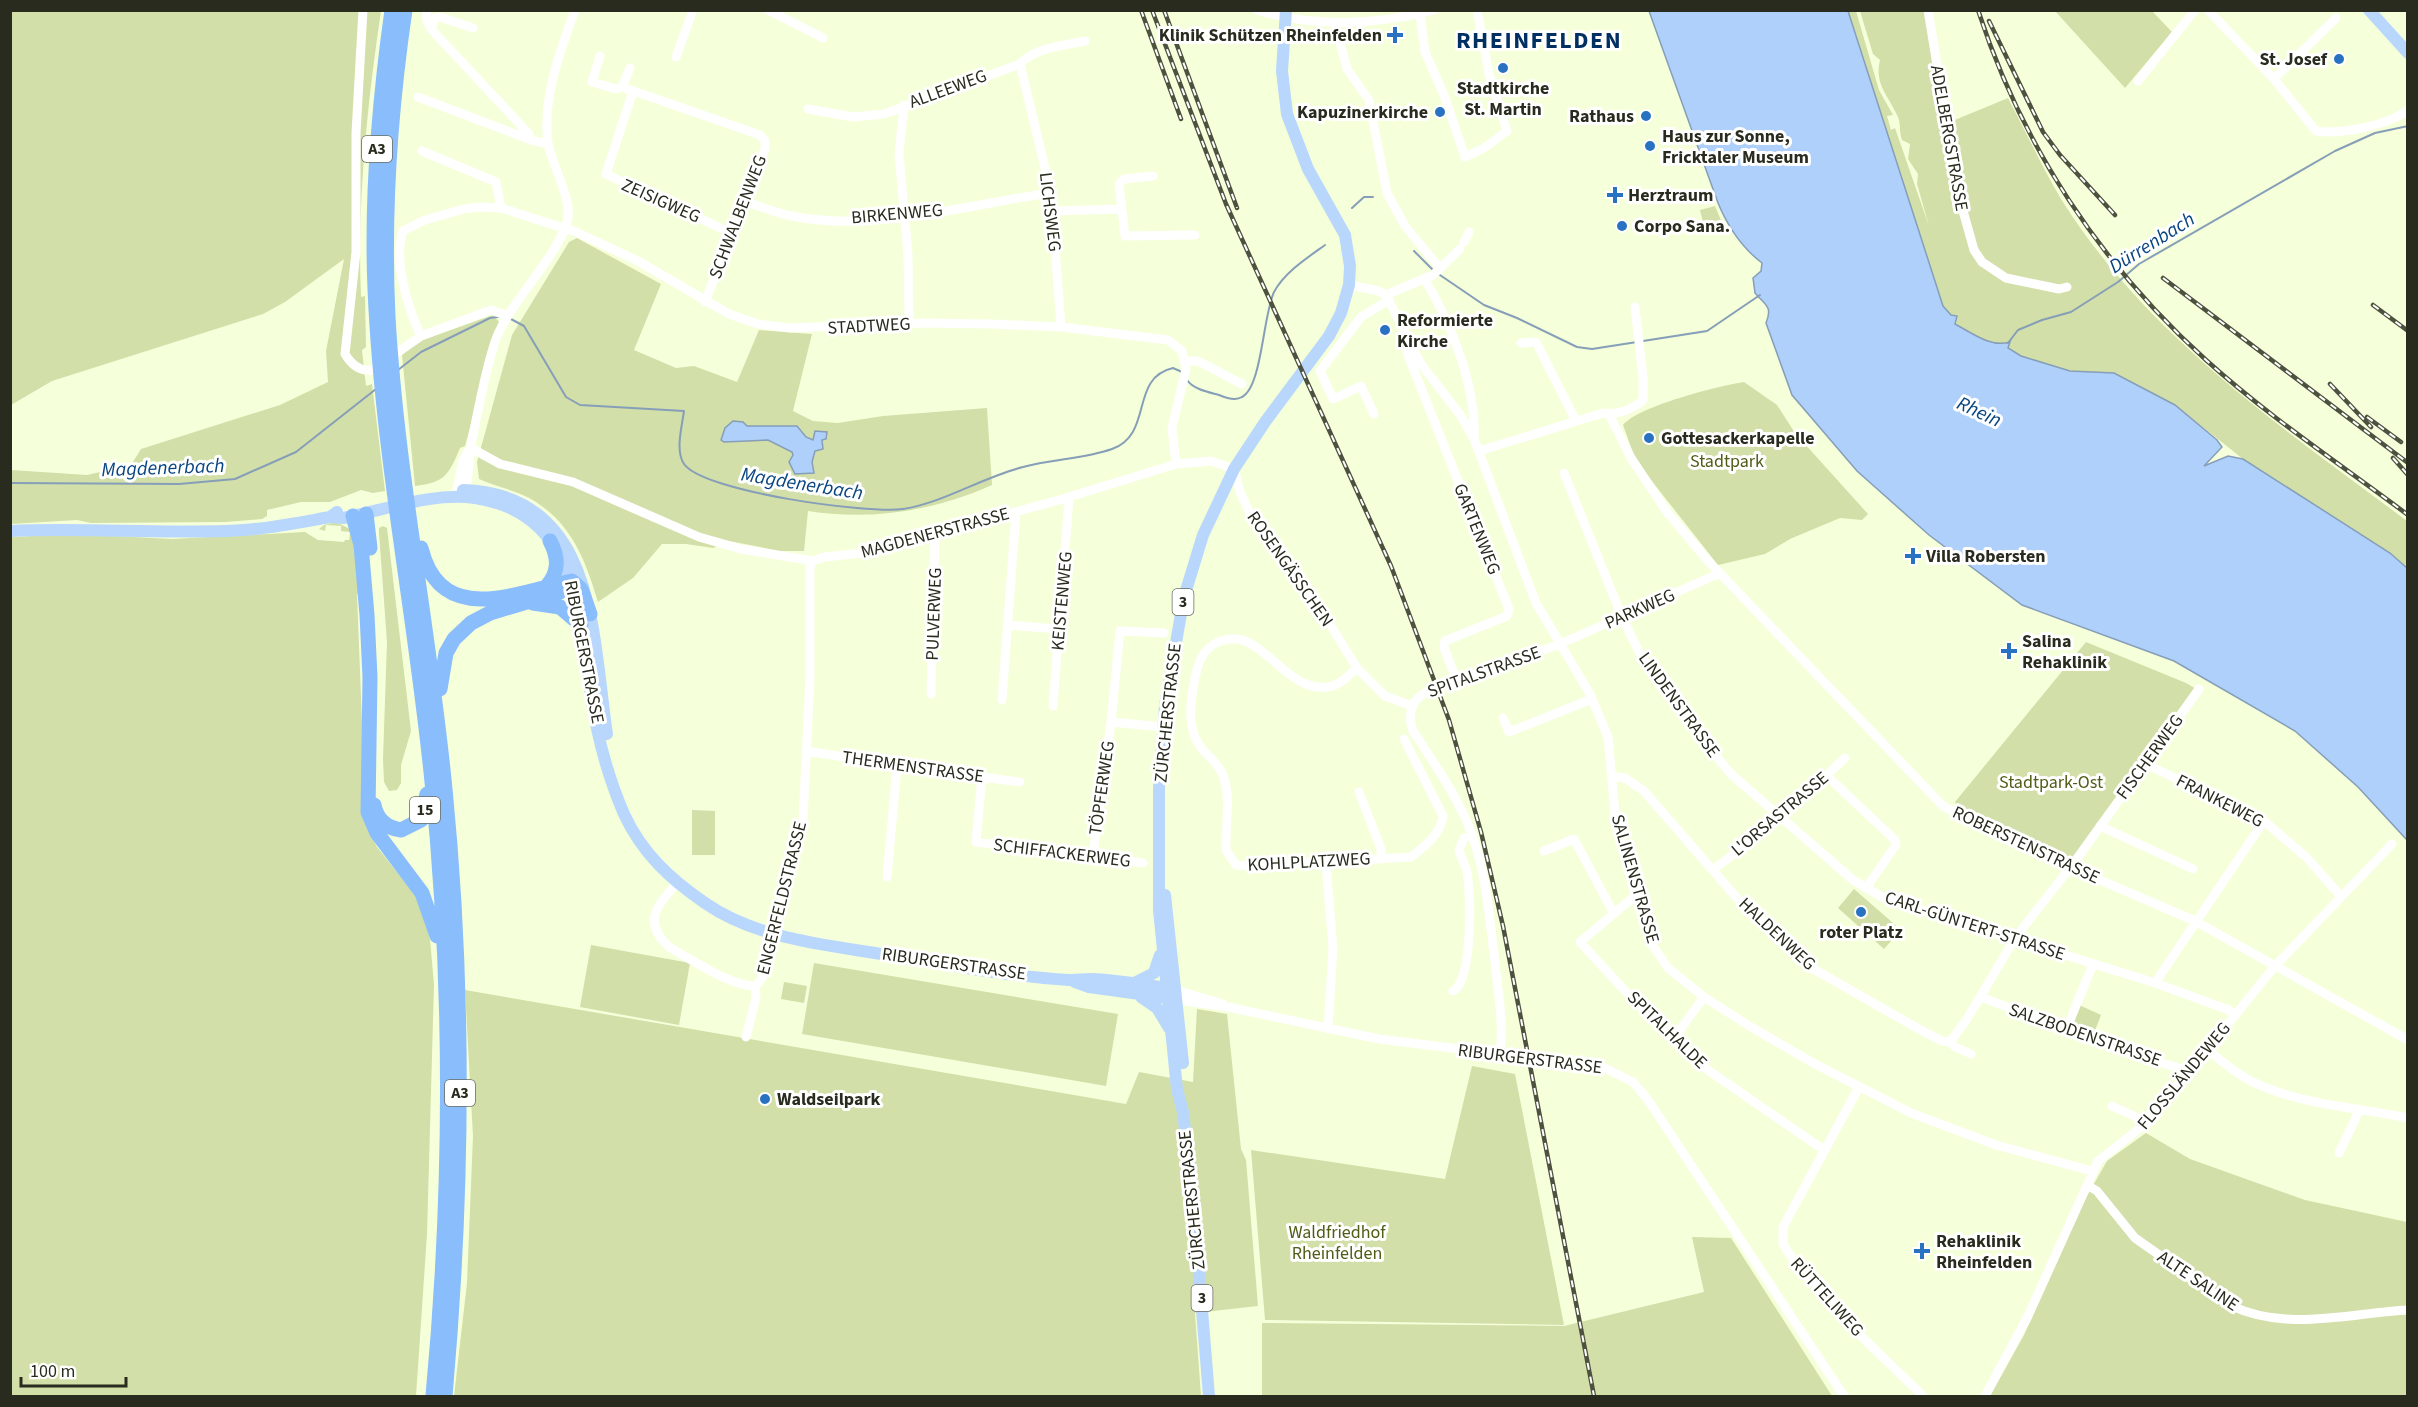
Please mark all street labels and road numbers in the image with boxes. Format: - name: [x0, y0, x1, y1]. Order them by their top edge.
- street label: ALLEEWEG: [906, 63, 990, 115]
- street label: ADELBERGSTRASSE: [1924, 63, 1974, 213]
- road number: A3: [362, 136, 392, 162]
- street label: SCHWALBENWEG: [703, 151, 773, 283]
- street label: LICHSWEG: [1033, 171, 1067, 253]
- street label: ZEISIGWEG: [618, 172, 704, 230]
- street label: BIRKENWEG: [850, 198, 944, 230]
- street label: STADTWEG: [827, 311, 911, 341]
- street label: GARTENWEG: [1447, 480, 1507, 578]
- street label: MAGDENERSTRASSE: [858, 501, 1012, 565]
- street label: ROSENGÄSSCHEN: [1241, 506, 1339, 632]
- street label: KEISTENWEG: [1045, 550, 1079, 652]
- street label: PULVERWEG: [920, 567, 948, 661]
- street label: RIBURGERSTRASSE: [558, 578, 610, 726]
- street label: PARKWEG: [1601, 582, 1679, 636]
- road number: 3: [1172, 589, 1194, 615]
- street label: SPITALSTRASSE: [1424, 640, 1544, 704]
- street label: ZÜRCHERSTRASSE: [1148, 642, 1188, 784]
- street label: LINDENSTRASSE: [1632, 647, 1726, 763]
- street label: FISCHERWEG: [2111, 709, 2189, 805]
- street label: TÖPFERWEG: [1083, 739, 1121, 837]
- street label: THERMENSTRASSE: [841, 745, 985, 789]
- street label: L'ORSASTRASSE: [1726, 766, 1834, 862]
- street label: FRANKEWEG: [2172, 768, 2268, 834]
- road number: 15: [410, 797, 440, 823]
- street label: ROBERSTENSTRASSE: [1948, 800, 2104, 890]
- street label: SALINENSTRASSE: [1605, 812, 1665, 946]
- street label: ENGERFELDSTRASSE: [751, 819, 813, 977]
- street label: SCHIFFACKERWEG: [992, 832, 1132, 874]
- street label: KOHLPLATZWEG: [1247, 846, 1371, 878]
- street label: CARL-GÜNTERT-STRASSE: [1882, 885, 2068, 967]
- street label: HALDENWEG: [1733, 892, 1821, 976]
- street label: RIBURGERSTRASSE: [880, 942, 1028, 986]
- street label: SPITALHALDE: [1621, 985, 1713, 1075]
- street label: SALZBODENSTRASSE: [2005, 997, 2165, 1073]
- street label: FLOSSLÄNDEWEG: [2131, 1017, 2237, 1135]
- street label: RIBURGERSTRASSE: [1456, 1038, 1604, 1080]
- road number: A3: [445, 1080, 475, 1106]
- street label: ZÜRCHERSTRASSE: [1172, 1129, 1212, 1271]
- street label: ALTE SALINE: [2152, 1245, 2244, 1317]
- street label: RÜTTELIWEG: [1785, 1252, 1869, 1342]
- road number: 3: [1192, 1285, 1212, 1311]

